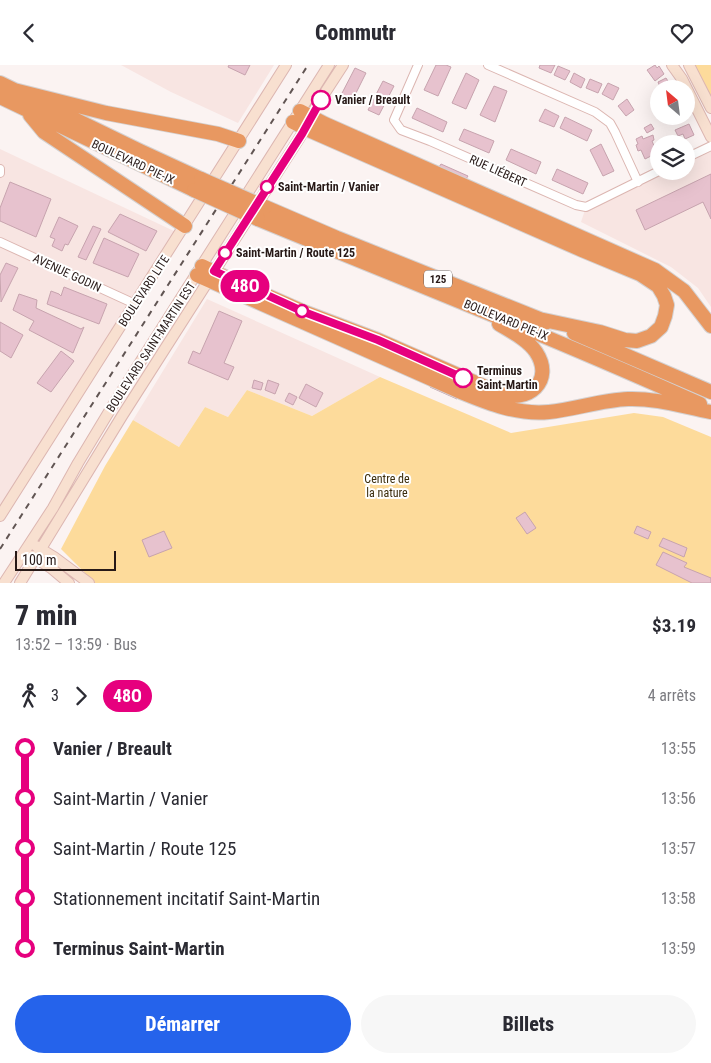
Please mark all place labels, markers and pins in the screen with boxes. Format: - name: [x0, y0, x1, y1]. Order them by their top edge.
- marker: Vanier / Breault: [311, 90, 331, 110]
- place label: Vanier / Breault: [335, 93, 410, 107]
- marker: Saint-Martin / Vanier: [260, 180, 274, 194]
- place label: Saint-Martin / Vanier: [278, 180, 379, 194]
- marker: Saint-Martin / Route 125: [218, 246, 232, 260]
- place label: Saint-Martin / Route 125: [236, 246, 355, 260]
- unlabelled marker: [295, 304, 309, 318]
- place label: Terminus Saint-Martin: [477, 364, 538, 392]
- marker: Terminus Saint-Martin: [453, 368, 473, 388]

